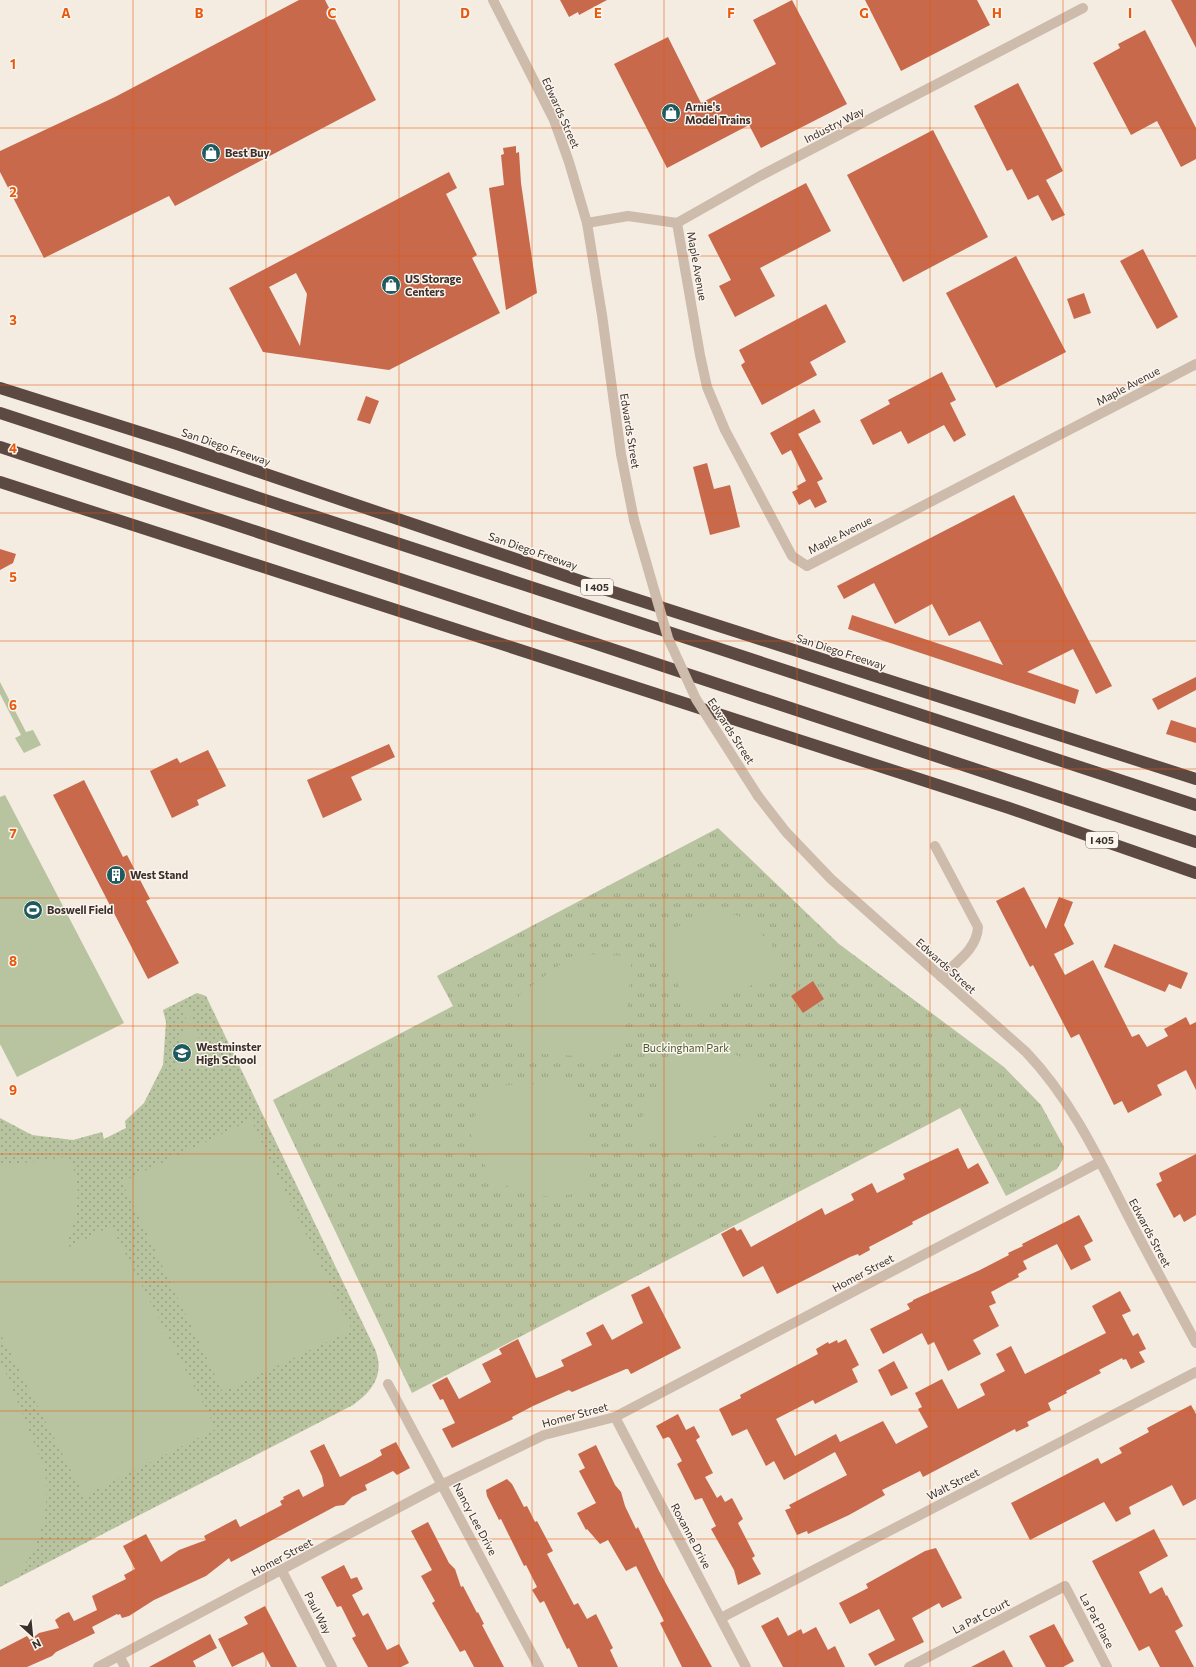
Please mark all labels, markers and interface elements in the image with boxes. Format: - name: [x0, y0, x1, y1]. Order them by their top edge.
- text: A: [61, 5, 71, 21]
- text: B: [195, 5, 204, 21]
- text: C: [328, 5, 337, 21]
- text: D: [460, 5, 470, 21]
- text: E: [594, 5, 602, 21]
- text: F: [727, 5, 735, 21]
- text: G: [859, 5, 869, 21]
- text: H: [992, 5, 1002, 21]
- text: I: [1128, 5, 1132, 21]
- text: 1: [10, 56, 16, 72]
- street label: Edwards Street: [540, 75, 583, 151]
- place label: Arnie's Model Trains: [685, 100, 751, 126]
- shop icon: Arnie's Model Trains: [660, 102, 682, 124]
- street label: Industry Way: [802, 104, 866, 145]
- shop icon: Best Buy: [200, 142, 222, 164]
- place label: Best Buy: [225, 146, 269, 159]
- text: 2: [9, 184, 17, 200]
- street label: Maple Avenue: [685, 230, 710, 302]
- place label: US Storage Centers: [405, 272, 462, 298]
- shop icon: US Storage Centers: [380, 274, 402, 296]
- text: 3: [9, 312, 17, 328]
- street label: Maple Avenue: [1094, 363, 1162, 408]
- street label: Edwards Street: [618, 392, 643, 470]
- street label: San Diego Freeway: [180, 425, 273, 468]
- text: 4: [9, 440, 17, 456]
- street label: Maple Avenue: [806, 513, 874, 556]
- street label: San Diego Freeway: [487, 529, 580, 572]
- text: 5: [9, 569, 17, 585]
- road number: I 405: [581, 579, 613, 595]
- street label: San Diego Freeway: [795, 631, 888, 672]
- street label: Edwards Street: [705, 695, 758, 767]
- text: 6: [9, 697, 17, 713]
- text: 7: [9, 825, 17, 841]
- road number: I 405: [1086, 832, 1118, 848]
- building icon: West Stand: [105, 864, 127, 886]
- place label: West Stand: [130, 868, 188, 881]
- sports icon: Boswell Field: [22, 899, 44, 921]
- place label: Boswell Field: [47, 903, 113, 916]
- street label: Edwards Street: [914, 935, 979, 996]
- text: 8: [9, 953, 17, 969]
- place label: Westminster High School: [196, 1040, 262, 1066]
- park label: Buckingham Park: [643, 1041, 729, 1054]
- school or university icon: Westminster High School: [171, 1042, 193, 1064]
- text: 9: [9, 1082, 17, 1098]
- street label: Edwards Street: [1127, 1196, 1174, 1270]
- street label: Homer Street: [830, 1251, 896, 1294]
- street label: Homer Street: [540, 1399, 610, 1430]
- street label: Walt Street: [924, 1465, 982, 1502]
- street label: Nancy Lee Drive: [451, 1480, 500, 1557]
- street label: Roxanne Drive: [669, 1501, 714, 1571]
- street label: Homer Street: [249, 1535, 315, 1578]
- street label: Paul Way: [302, 1589, 335, 1636]
- street label: La Pat Place: [1078, 1591, 1117, 1651]
- street label: La Pat Court: [950, 1595, 1012, 1636]
- north arrow: [12, 1615, 52, 1655]
- text: N: [30, 1637, 43, 1652]

